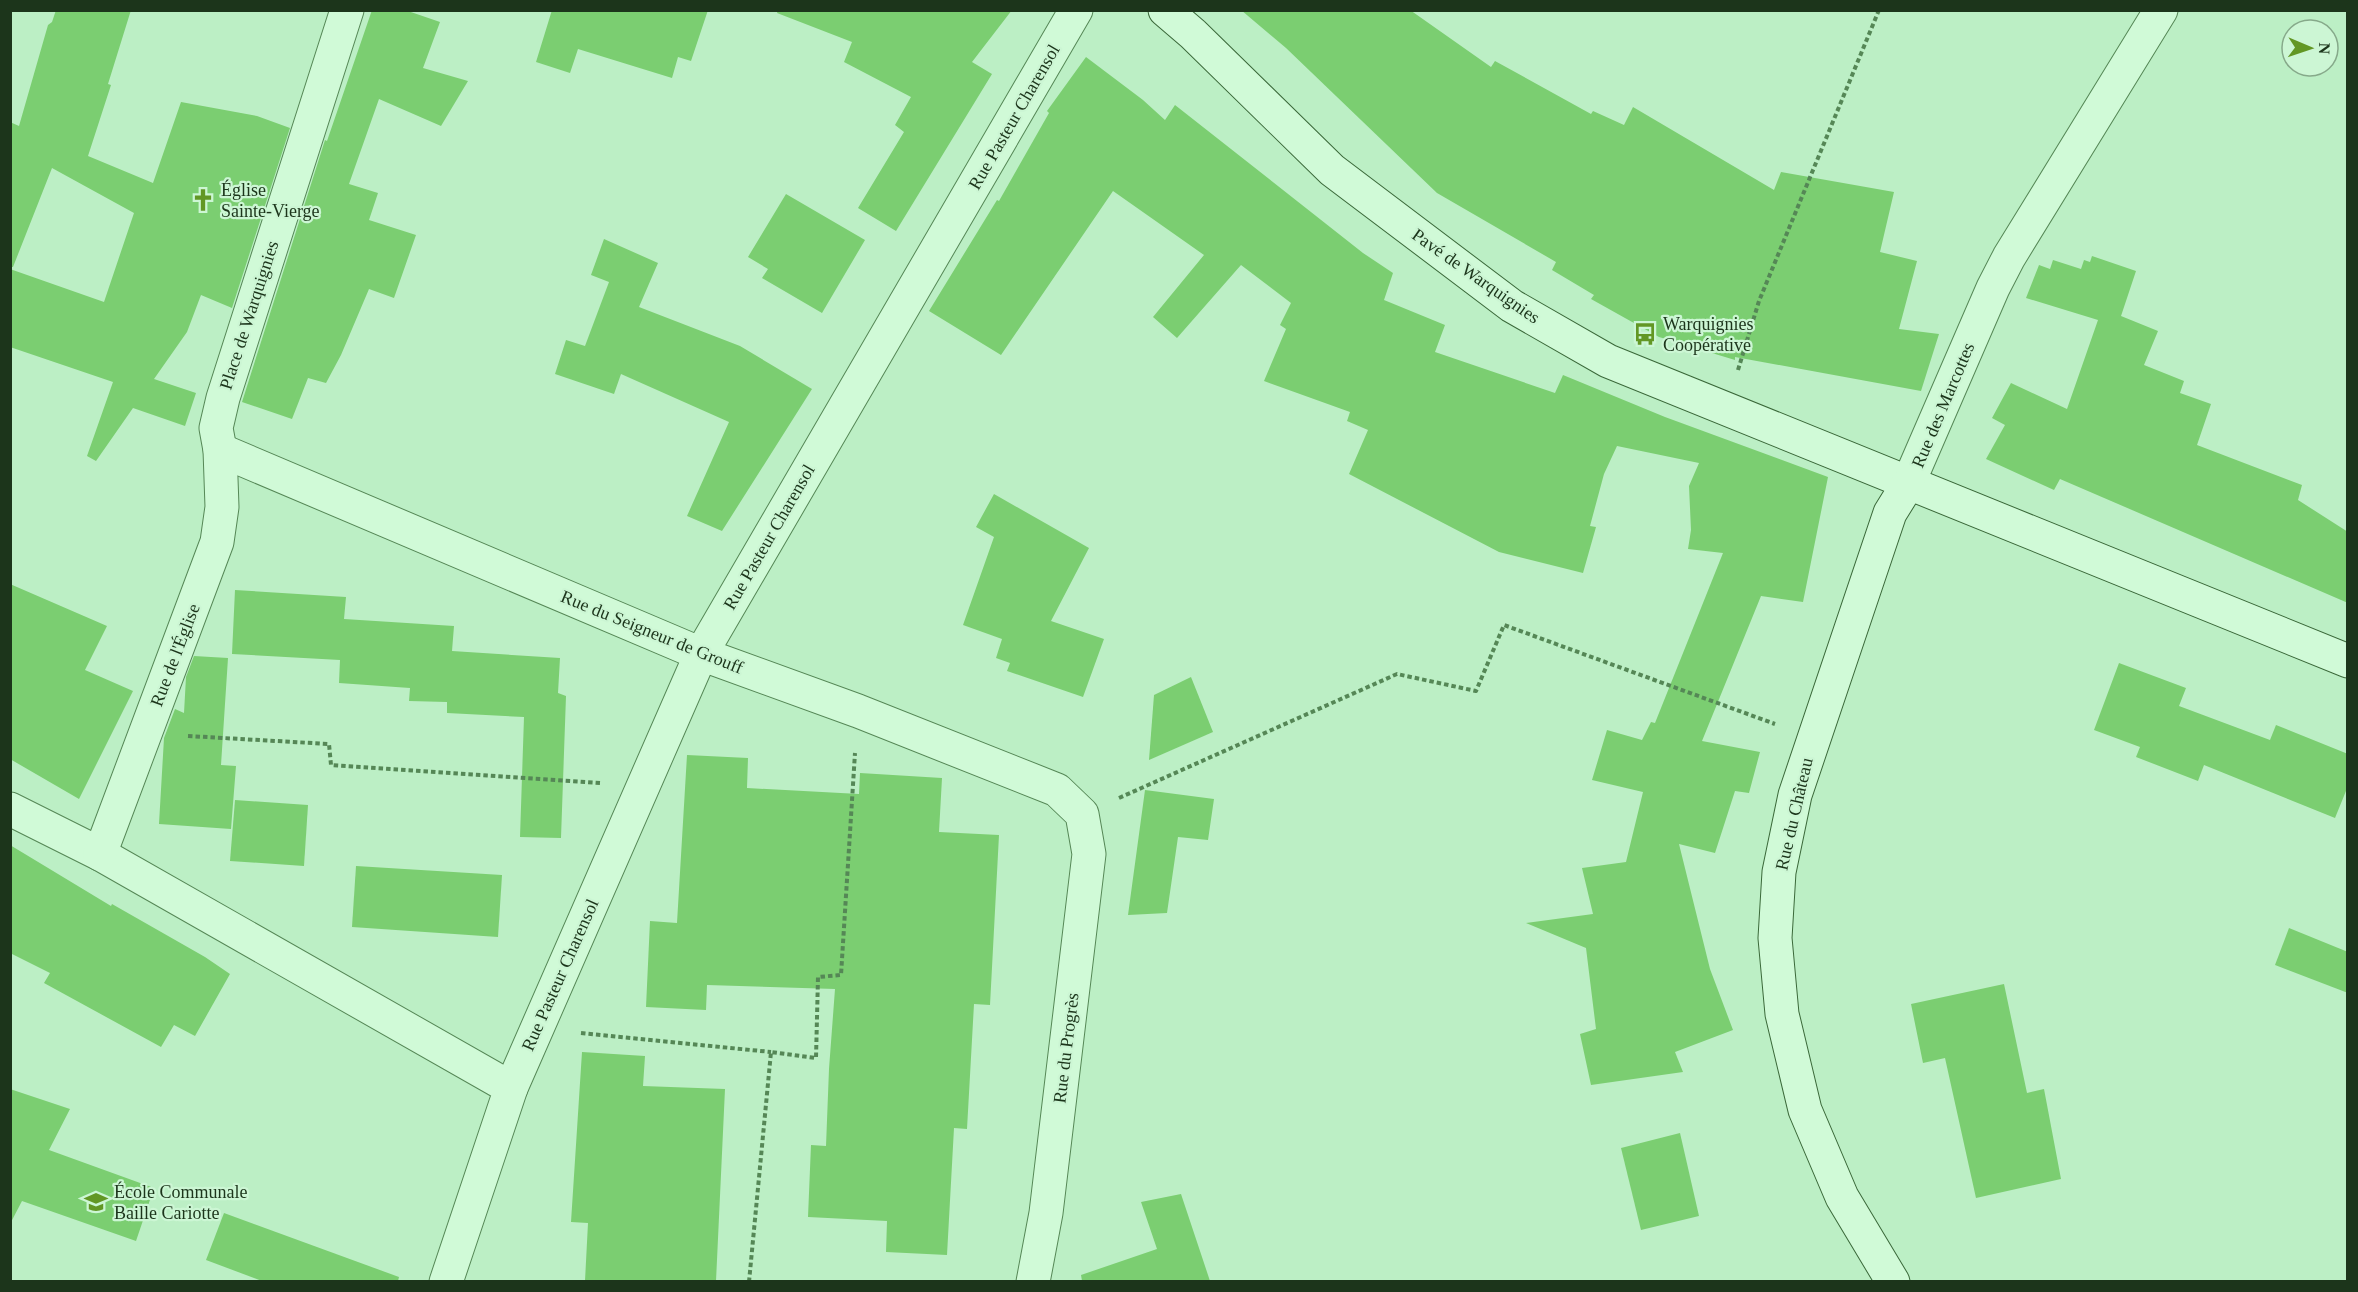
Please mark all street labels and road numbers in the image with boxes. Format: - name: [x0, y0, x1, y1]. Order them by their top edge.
- street label: Rue Pasteur Charensol: [964, 41, 1064, 193]
- street label: Pavé de Warquignies: [1408, 224, 1544, 328]
- street label: Place de Warquignies: [216, 238, 282, 392]
- street label: Rue des Marcottes: [1908, 339, 1978, 471]
- street label: Rue Pasteur Charensol: [719, 461, 819, 613]
- street label: Rue du Seigneur de Grouff: [558, 586, 746, 678]
- street label: Rue de l'Église: [145, 601, 204, 709]
- street label: Rue du Château: [1771, 756, 1817, 872]
- street label: Rue Pasteur Charensol: [518, 896, 602, 1054]
- street label: Rue du Progrès: [1049, 992, 1083, 1104]

